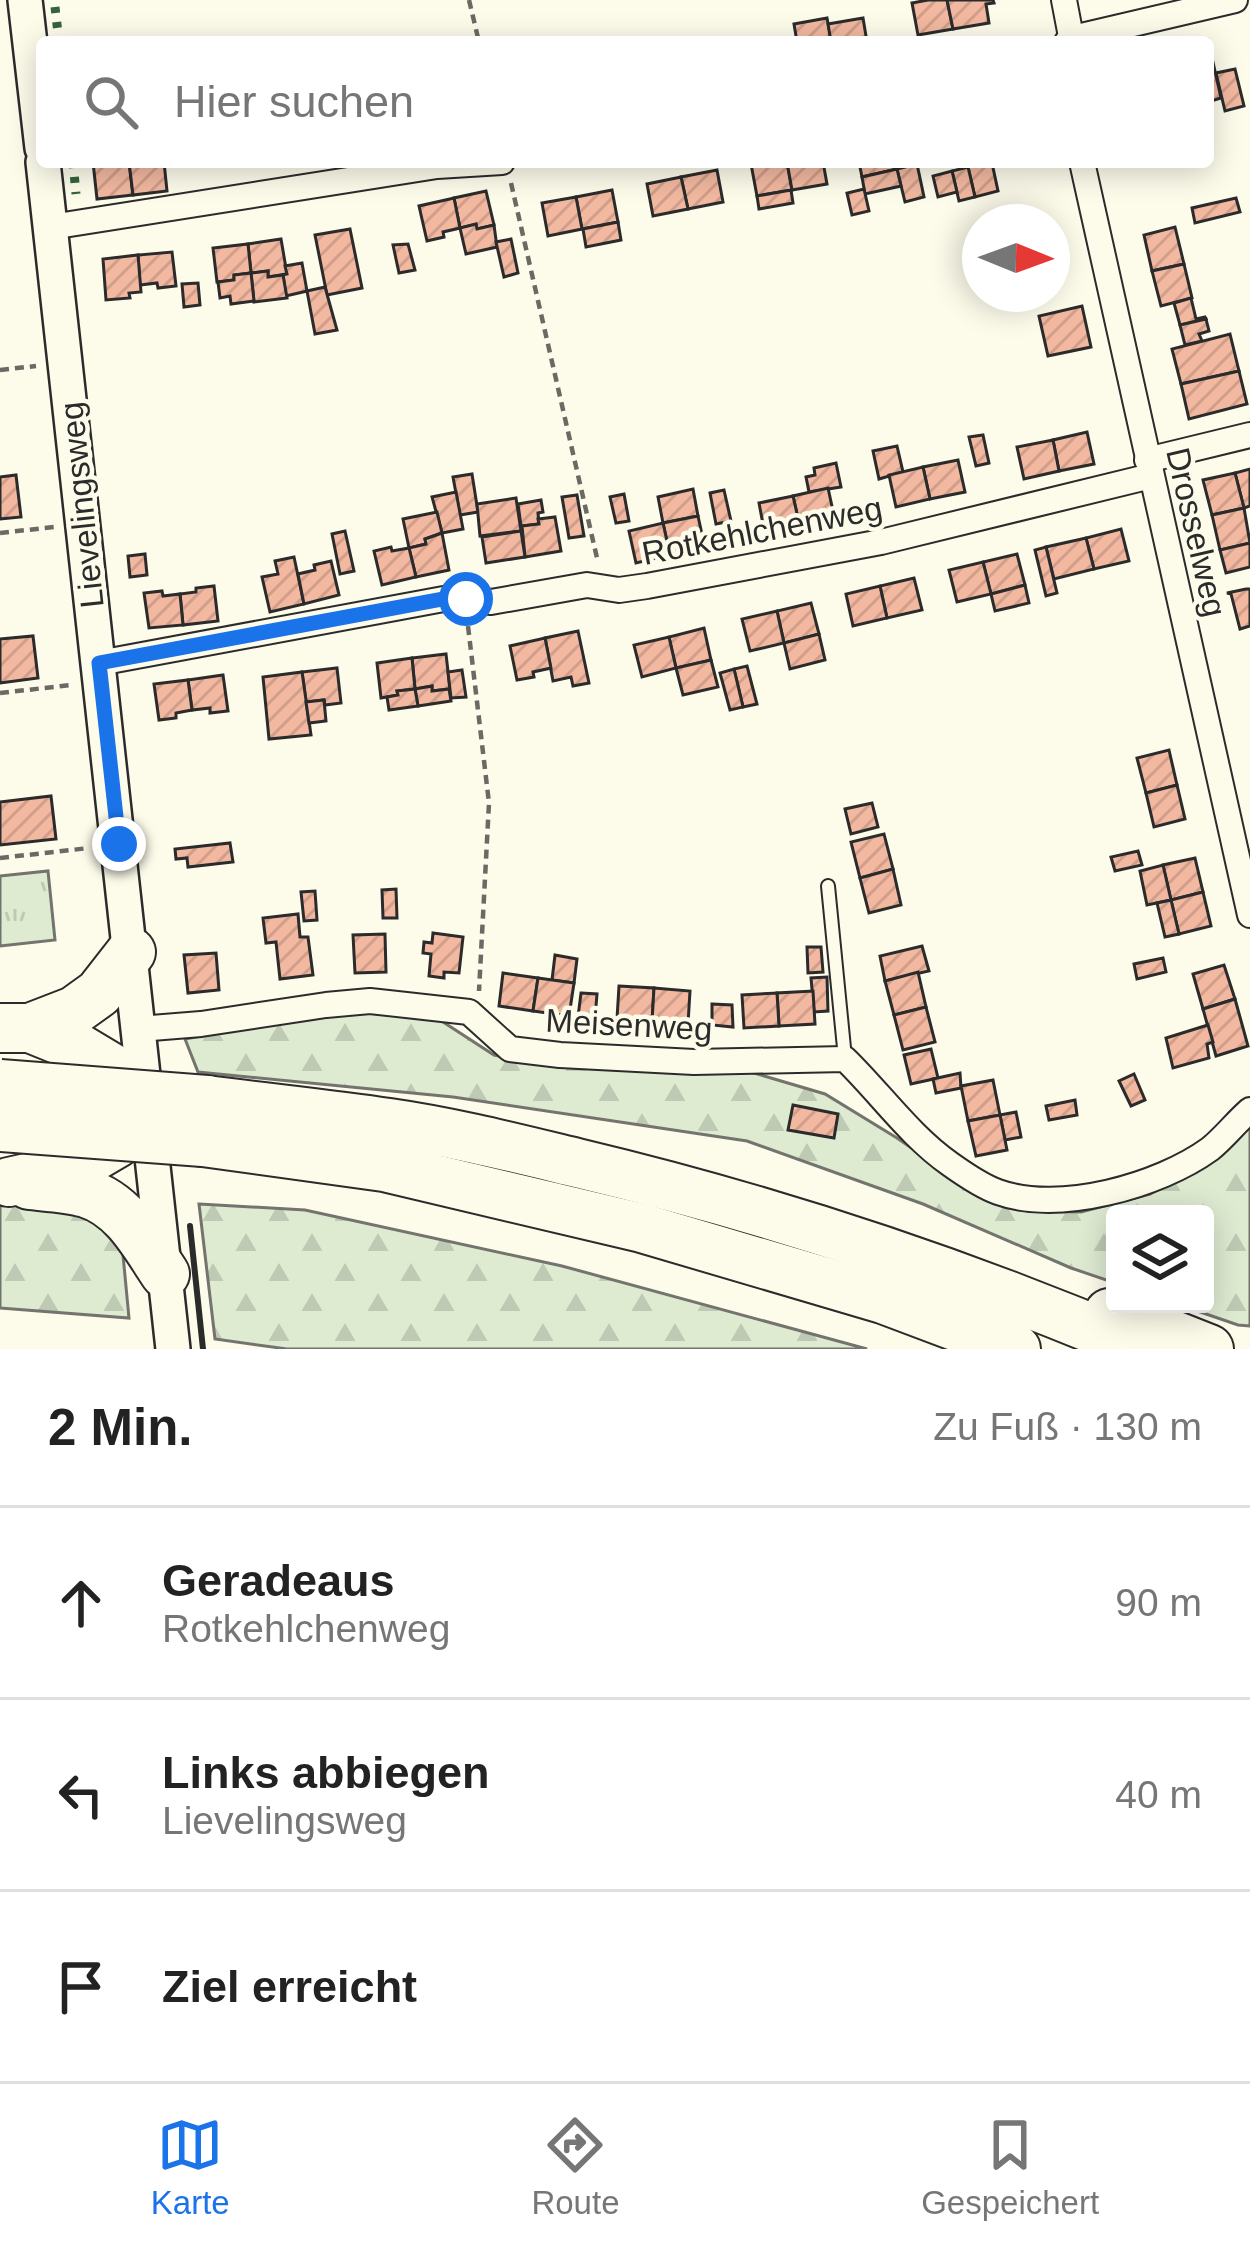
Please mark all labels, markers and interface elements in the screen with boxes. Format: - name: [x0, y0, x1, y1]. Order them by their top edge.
- search box: [36, 36, 1214, 168]
- icon: search: [78, 69, 144, 135]
- text: Hier suchen: [174, 76, 414, 127]
- north arrow: [962, 204, 1070, 312]
- street label: Lievelingsweg: [52, 400, 111, 610]
- street label: Drosselweg: [1159, 444, 1234, 620]
- street label: Rotkehlchenweg: [639, 489, 885, 572]
- route start: [439, 572, 493, 626]
- route end: [92, 817, 146, 871]
- street label: Meisenweg: [545, 1002, 713, 1047]
- map controls: [1106, 1205, 1214, 1313]
- button: layers: [1106, 1205, 1214, 1313]
- text: 2 Min.: [48, 1399, 193, 1456]
- text: Zu Fuß · 130 m: [933, 1405, 1202, 1448]
- text: Geradeaus: [162, 1555, 395, 1606]
- icon: ahead: [48, 1570, 114, 1636]
- text: 90 m: [1115, 1581, 1202, 1624]
- text: Rotkehlchenweg: [162, 1607, 450, 1650]
- text: Links abbiegen: [162, 1747, 490, 1798]
- icon: left: [48, 1762, 114, 1828]
- text: 40 m: [1115, 1773, 1202, 1816]
- text: Lievelingsweg: [162, 1799, 407, 1842]
- icon: arrive: [48, 1954, 114, 2020]
- text: Ziel erreicht: [162, 1961, 417, 2012]
- tab: Karte: [151, 2112, 230, 2222]
- tab: Route: [531, 2112, 619, 2222]
- tab: Gespeichert: [921, 2112, 1099, 2222]

